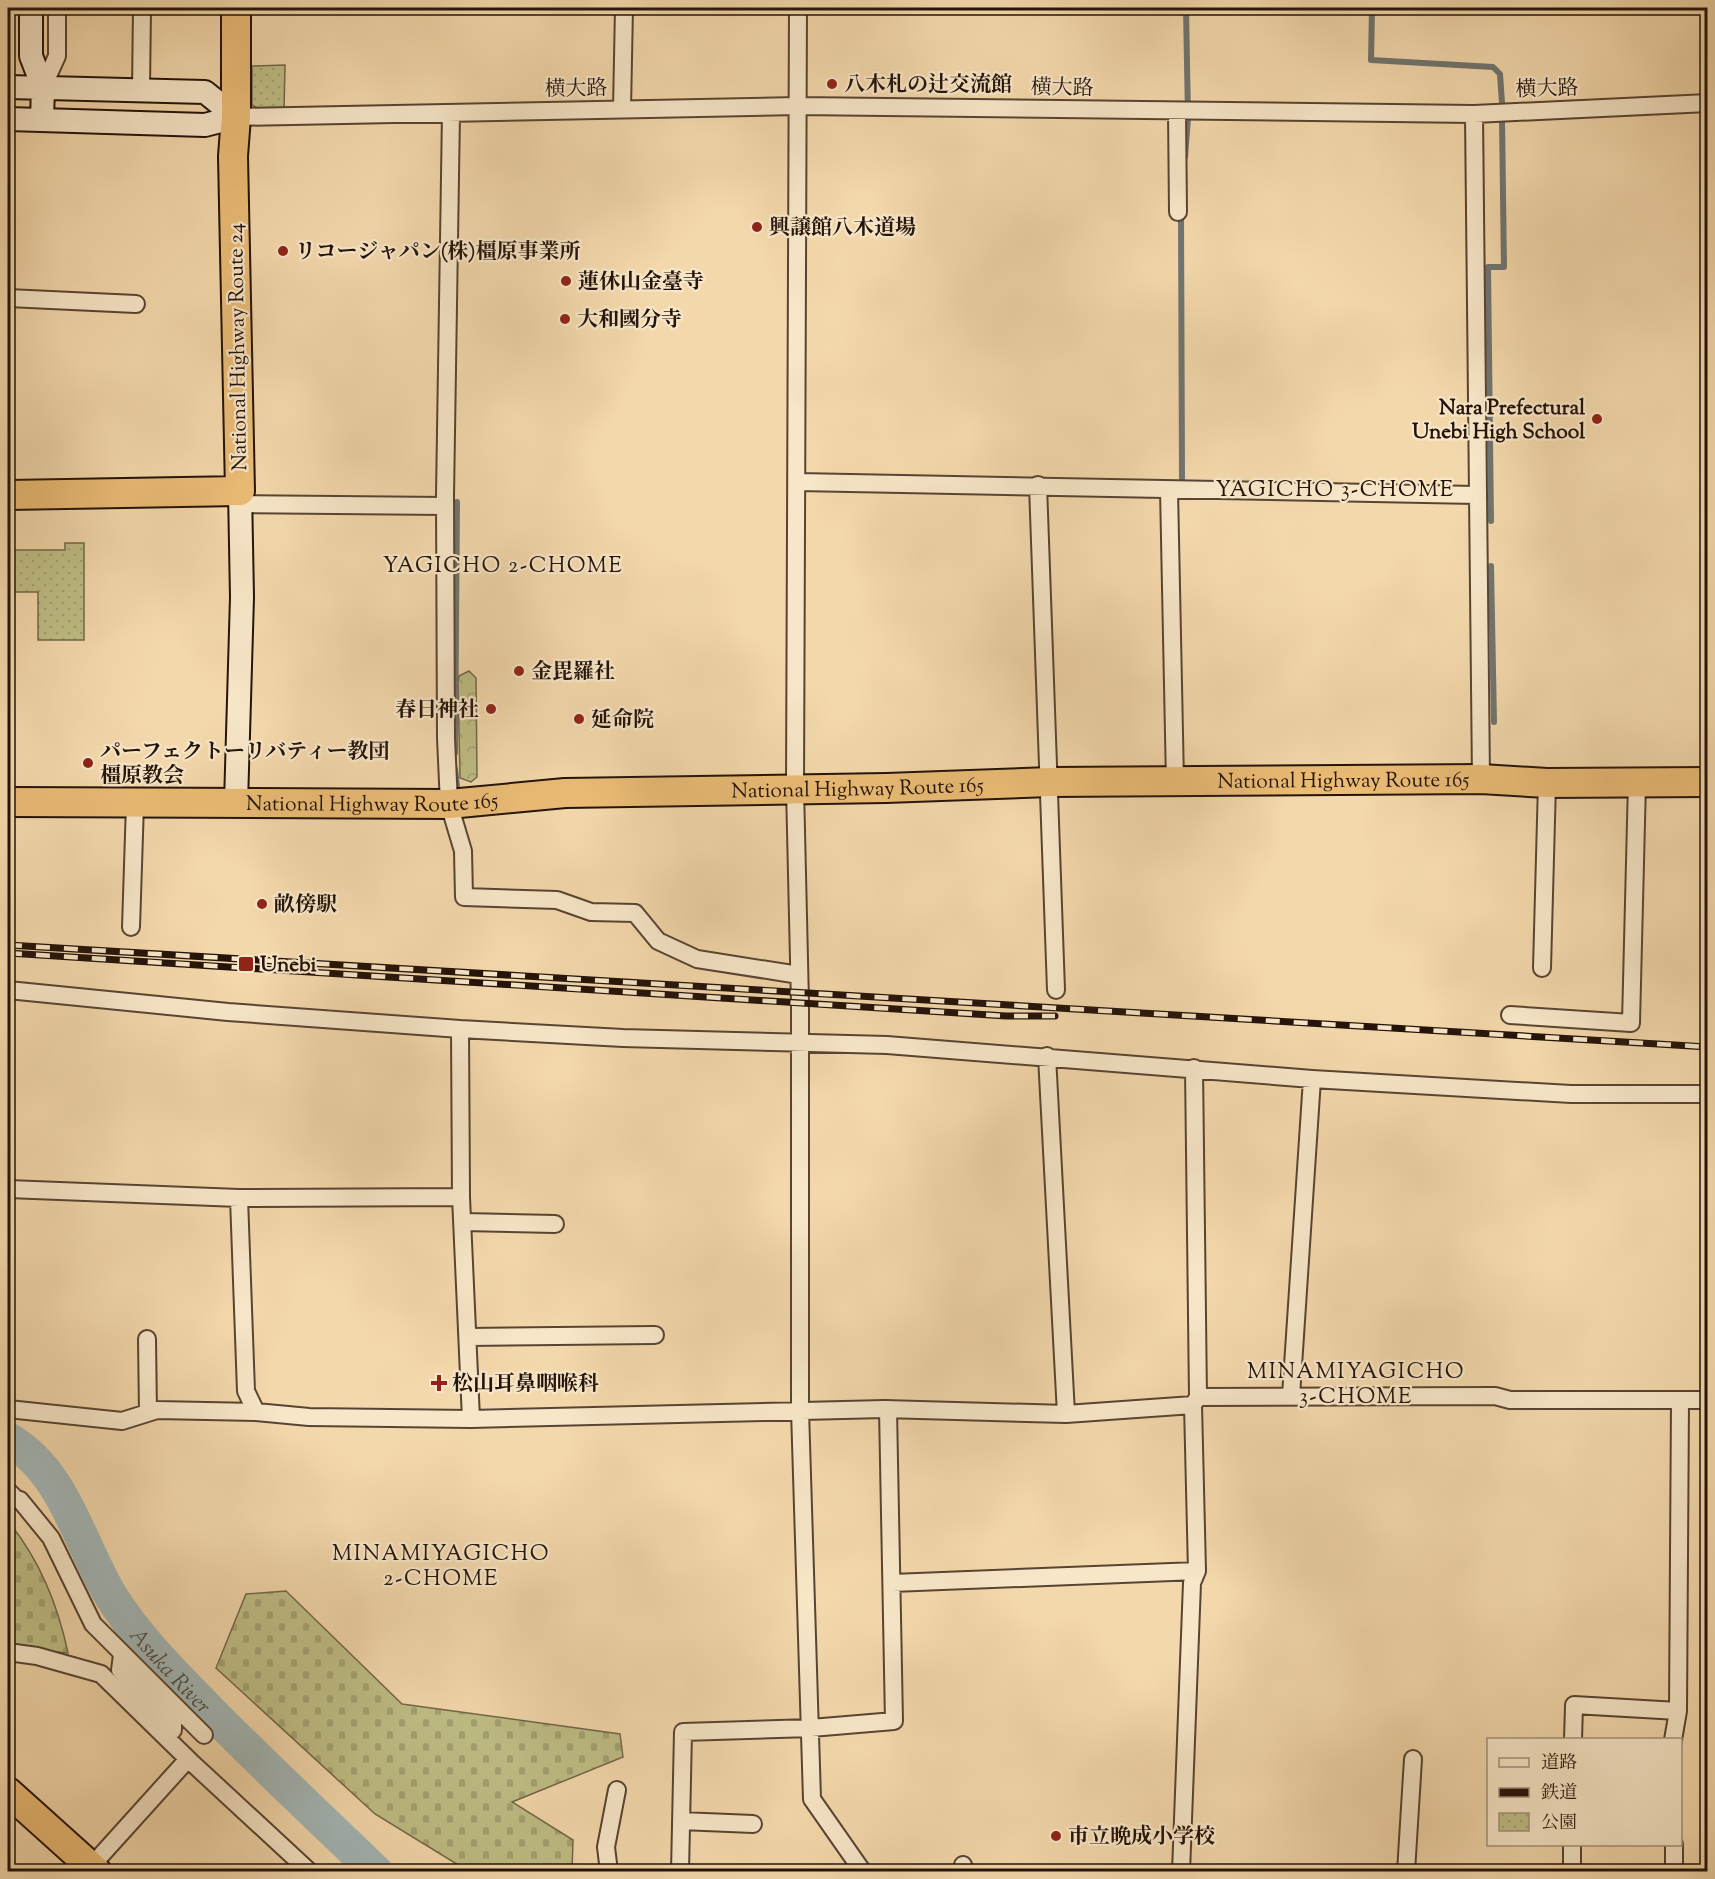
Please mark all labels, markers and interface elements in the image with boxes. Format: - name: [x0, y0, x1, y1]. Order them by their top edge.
- place label: 八木札の辻交流館: [844, 71, 1012, 101]
- street label: 横大路: [1030, 73, 1094, 105]
- street label: 横大路: [544, 74, 608, 106]
- street label: 横大路: [1515, 74, 1579, 106]
- marker: 八木札の辻交流館: [825, 77, 839, 91]
- place label: 興譲館八木道場: [769, 214, 916, 244]
- marker: 興譲館八木道場: [750, 220, 764, 234]
- street label: National Highway Route 24: [222, 223, 256, 471]
- place label: リコージャパン(株)橿原事業所: [295, 238, 580, 268]
- marker: リコージャパン(株)橿原事業所: [276, 244, 290, 258]
- place label: 蓮休山金臺寺: [578, 268, 704, 298]
- marker: 蓮休山金臺寺: [559, 274, 573, 288]
- place label: 大和國分寺: [577, 306, 682, 336]
- marker: 大和國分寺: [558, 312, 572, 326]
- place label: Nara Prefectural Unebi High School: [1412, 394, 1585, 448]
- marker: Nara Prefectural Unebi High School: [1590, 412, 1604, 426]
- district label: YAGICHO 3-CHOME: [1216, 475, 1454, 507]
- district label: YAGICHO 2-CHOME: [383, 551, 623, 583]
- place label: 金毘羅社: [531, 658, 615, 688]
- marker: 金毘羅社: [512, 664, 526, 678]
- place label: 春日神社: [395, 696, 479, 726]
- marker: 春日神社: [484, 702, 498, 716]
- place label: 延命院: [591, 706, 654, 736]
- marker: 延命院: [572, 712, 586, 726]
- place label: パーフェクトーリバティー教団 橿原教会: [100, 738, 390, 792]
- marker: パーフェクトーリバティー教団 橿原教会: [81, 756, 95, 770]
- street label: National Highway Route 165: [1217, 766, 1470, 798]
- street label: National Highway Route 165: [731, 771, 984, 807]
- street label: National Highway Route 165: [246, 786, 500, 821]
- place label: 畝傍駅: [274, 891, 337, 921]
- marker: 畝傍駅: [255, 897, 269, 911]
- place label: Unebi: [260, 951, 316, 981]
- marker: Unebi: [237, 955, 255, 973]
- district label: MINAMIYAGICHO 3-CHOME: [1247, 1357, 1465, 1414]
- place label: 松山耳鼻咽喉科: [452, 1370, 599, 1400]
- marker: 松山耳鼻咽喉科: [430, 1374, 448, 1392]
- district label: MINAMIYAGICHO 2-CHOME: [332, 1539, 550, 1596]
- water label: Asuka River: [120, 1622, 217, 1722]
- legend: [1487, 1738, 1682, 1846]
- text: 道路: [1541, 1751, 1577, 1777]
- text: 鉄道: [1541, 1781, 1577, 1807]
- text: 公園: [1541, 1811, 1577, 1837]
- place label: 市立晩成小学校: [1068, 1823, 1215, 1853]
- marker: 市立晩成小学校: [1049, 1829, 1063, 1843]

